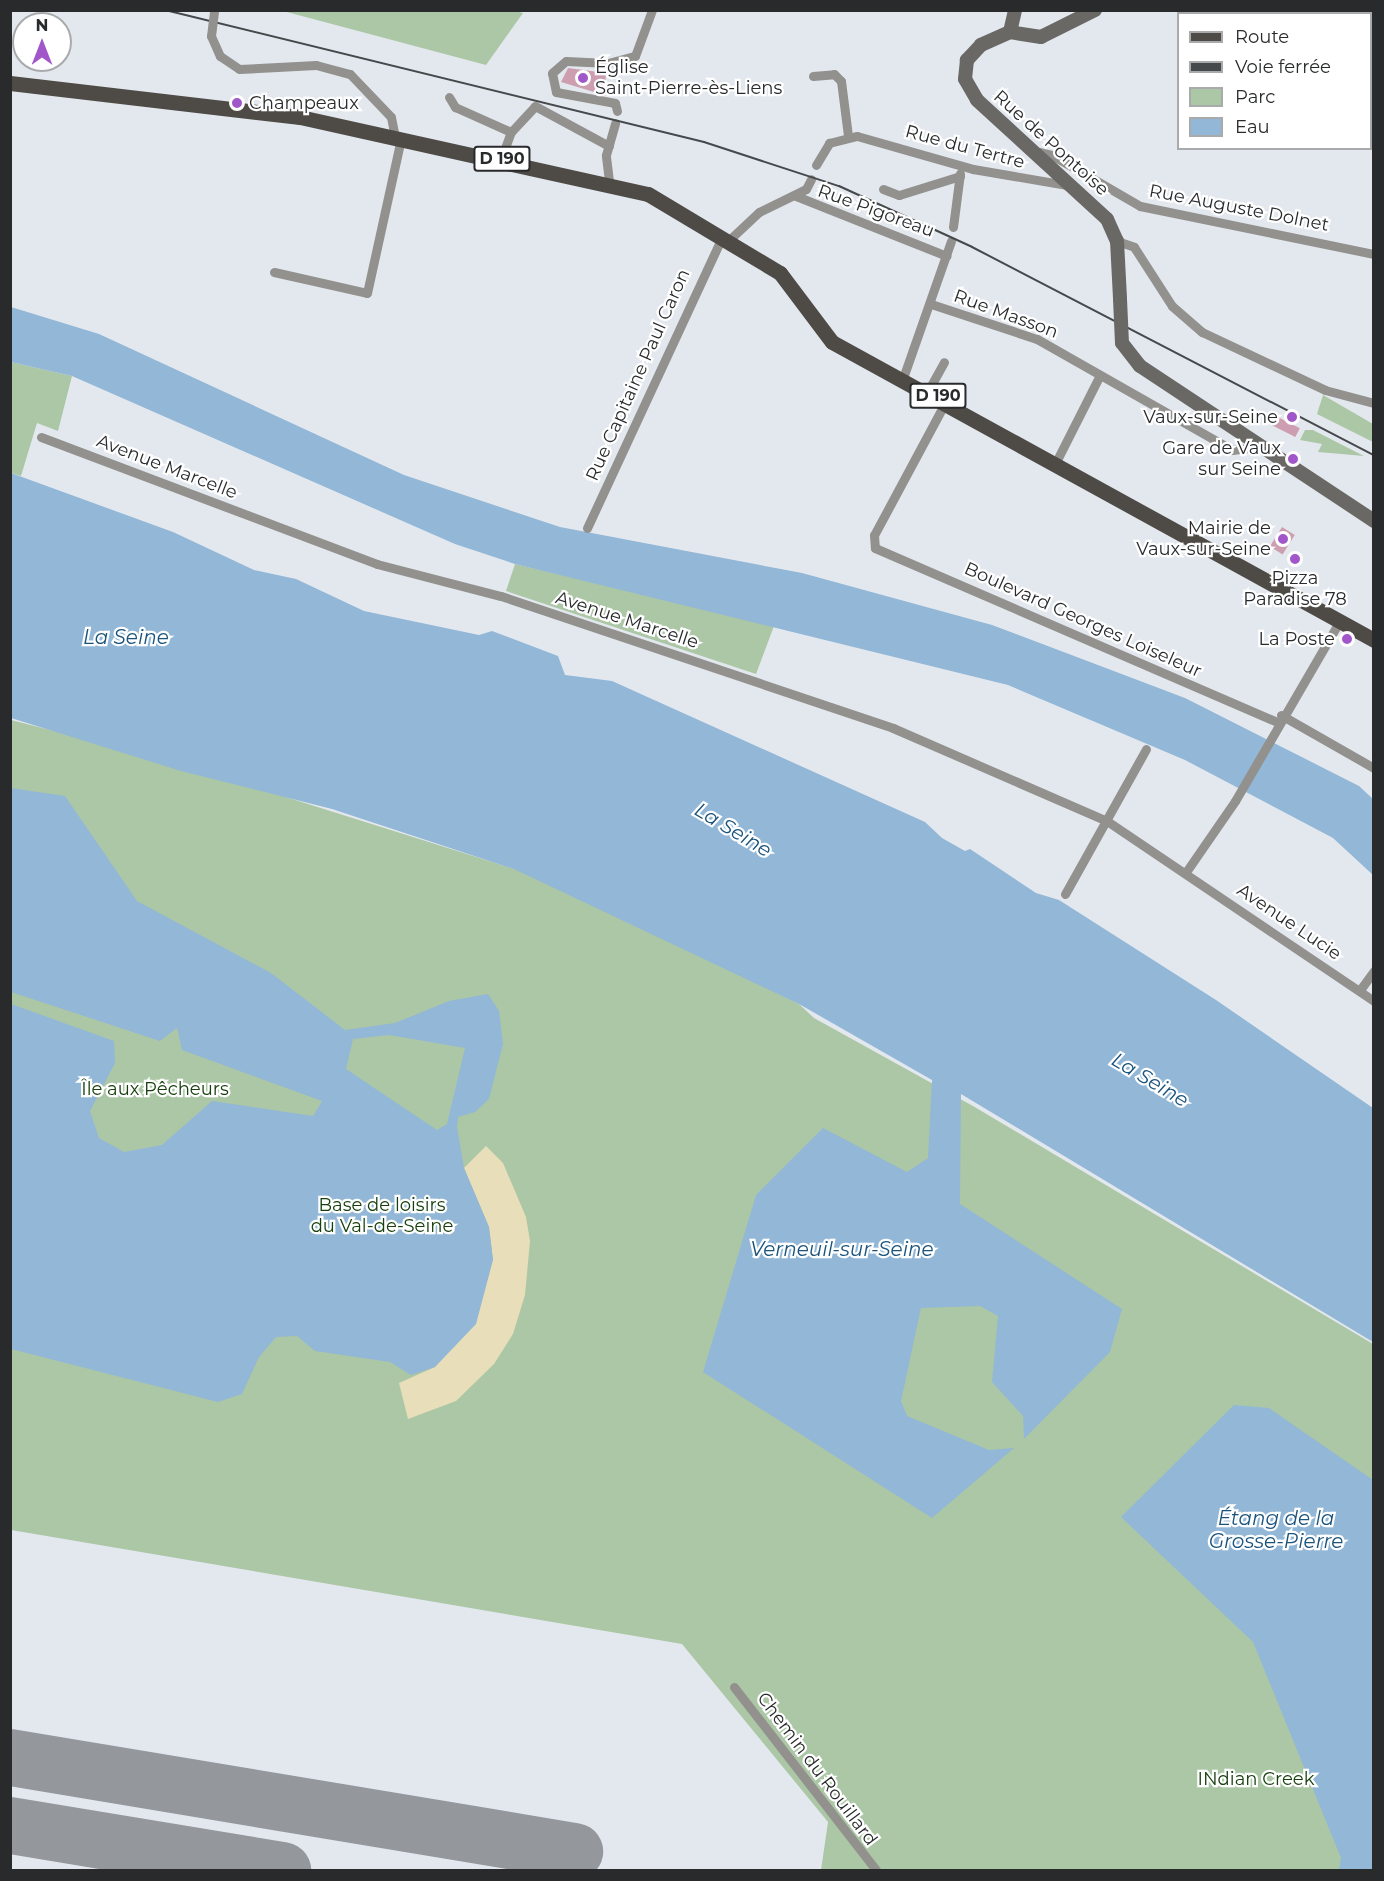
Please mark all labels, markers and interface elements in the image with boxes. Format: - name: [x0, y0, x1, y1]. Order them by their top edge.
- north arrow: [12, 12, 72, 72]
- legend: [1177, 12, 1372, 150]
- text: N: [36, 16, 48, 35]
- text: Route: [1235, 26, 1289, 48]
- text: Voie ferrée: [1235, 56, 1331, 78]
- place label: Église Saint-Pierre-ès-Liens: [595, 57, 782, 100]
- marker: Église Saint-Pierre-ès-Liens: [576, 71, 590, 85]
- street label: Rue de Pontoise: [989, 86, 1113, 200]
- text: Parc: [1235, 86, 1275, 108]
- place label: Champeaux: [249, 92, 359, 114]
- marker: Champeaux: [230, 96, 244, 110]
- text: Eau: [1235, 116, 1270, 138]
- street label: Rue du Tertre: [903, 121, 1027, 173]
- road number: D 190: [472, 146, 532, 172]
- street label: Rue Pigoreau: [815, 180, 937, 242]
- street label: Rue Auguste Dolnet: [1147, 180, 1331, 236]
- street label: Rue Capitaine Paul Caron: [581, 266, 695, 484]
- street label: Rue Masson: [951, 285, 1061, 343]
- road number: D 190: [908, 383, 968, 409]
- place label: Vaux-sur-Seine: [1143, 406, 1278, 428]
- marker: Vaux-sur-Seine: [1283, 408, 1301, 426]
- street label: Avenue Marcelle: [94, 430, 240, 504]
- place label: Gare de Vaux sur Seine: [1162, 438, 1281, 480]
- marker: Gare de Vaux sur Seine: [1286, 452, 1300, 466]
- place label: Mairie de Vaux-sur-Seine: [1136, 518, 1271, 560]
- marker: Mairie de Vaux-sur-Seine: [1276, 532, 1290, 546]
- marker: Pizza Paradise 78: [1288, 552, 1302, 566]
- street label: Boulevard Georges Loiseleur: [961, 558, 1205, 682]
- place label: Pizza Paradise 78: [1243, 568, 1347, 610]
- street label: Avenue Marcelle: [553, 587, 701, 653]
- water label: La Seine: [83, 625, 169, 649]
- place label: La Poste: [1258, 628, 1335, 650]
- marker: La Poste: [1340, 632, 1354, 646]
- water label: La Seine: [690, 798, 776, 862]
- street label: Avenue Lucie: [1233, 879, 1345, 965]
- water label: La Seine: [1107, 1048, 1193, 1112]
- park label: Île aux Pêcheurs: [81, 1078, 229, 1100]
- park label: Base de loisirs du Val-de-Seine: [311, 1195, 453, 1238]
- water label: Verneuil-sur-Seine: [750, 1237, 934, 1261]
- water label: Étang de la Grosse-Pierre: [1209, 1506, 1343, 1553]
- street label: Chemin du Rouillard: [752, 1688, 882, 1850]
- park label: INdian Creek: [1198, 1768, 1314, 1790]

